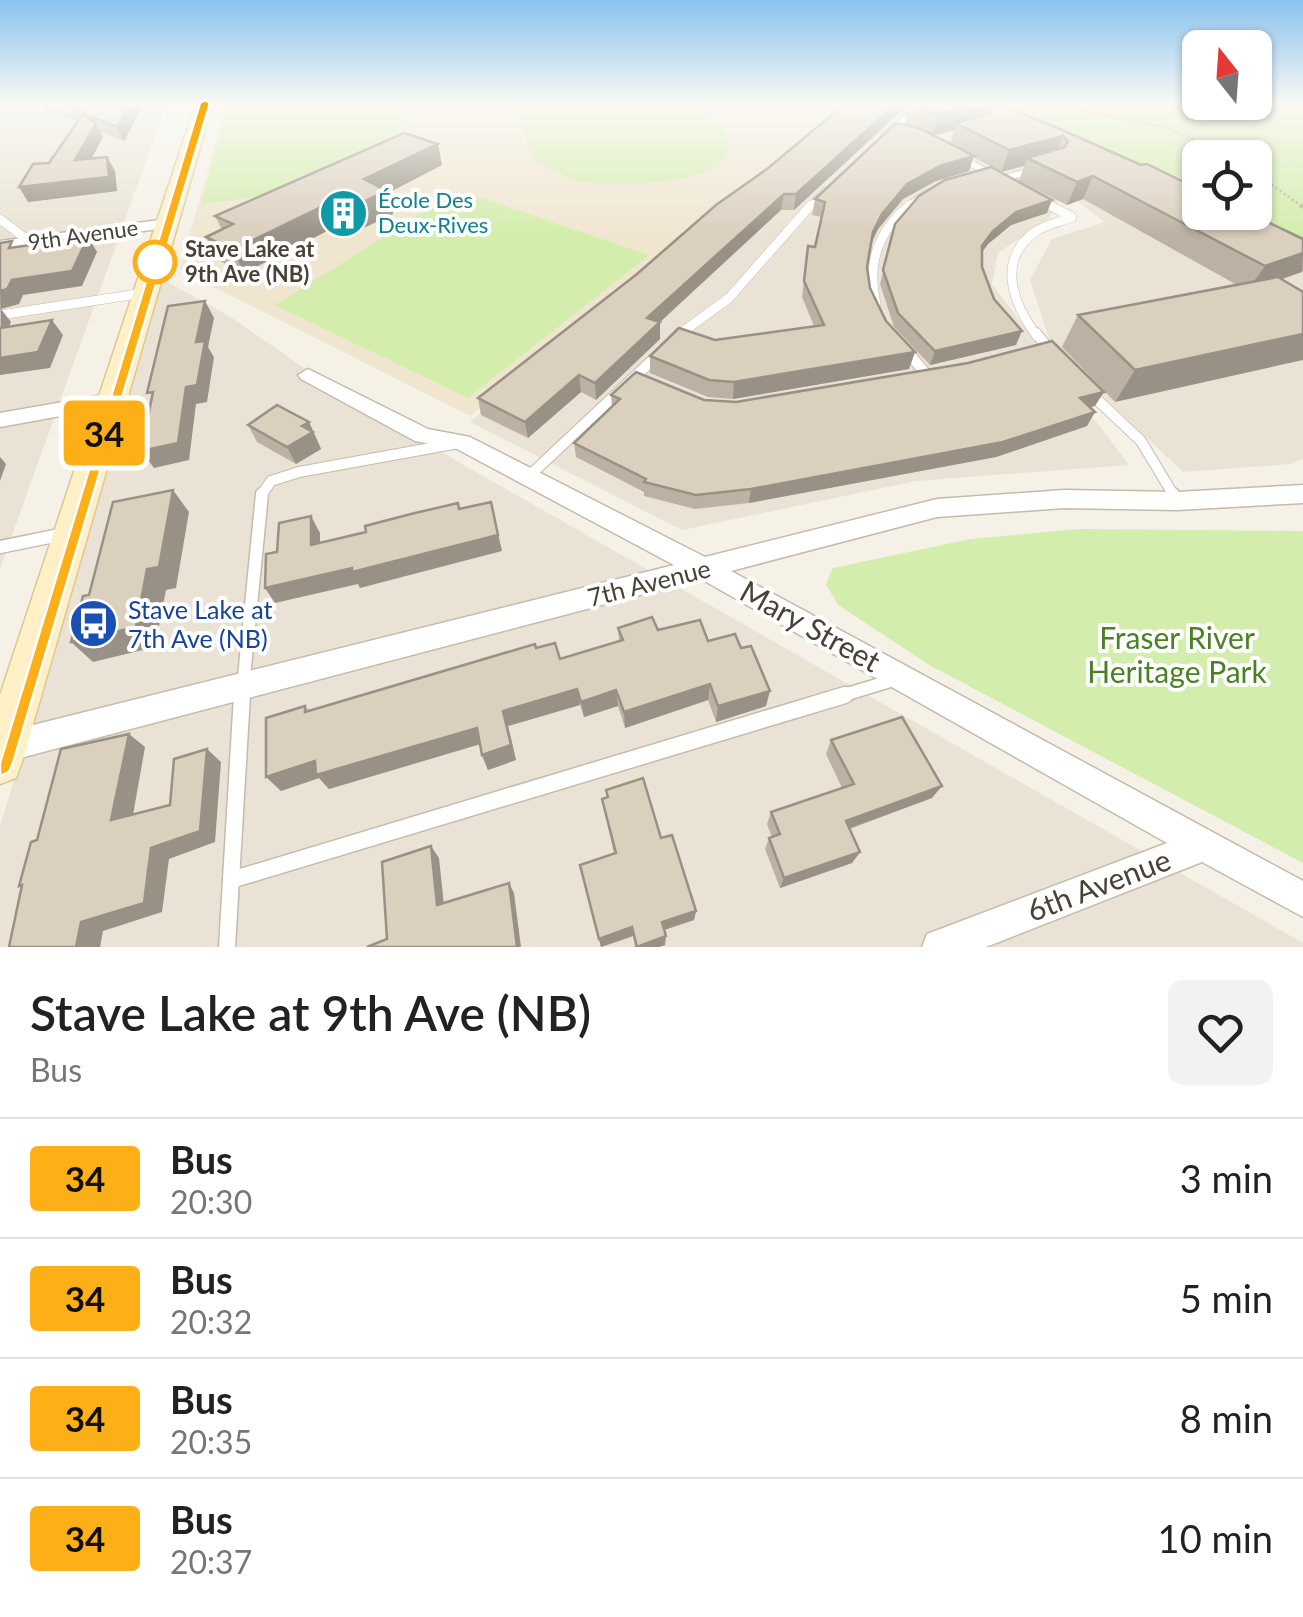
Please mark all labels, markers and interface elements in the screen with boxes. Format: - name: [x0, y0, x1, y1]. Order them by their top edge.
- north arrow: [1182, 30, 1272, 120]
- map controls: [1182, 30, 1272, 230]
- button: locate: [1182, 140, 1272, 230]
- place label: École Des Deux-Rives: [378, 186, 488, 238]
- building icon: École Des Deux-Rives: [317, 187, 369, 239]
- street label: 9th Avenue: [26, 213, 140, 256]
- place label: Stave Lake at 9th Ave (NB): [185, 235, 315, 287]
- marker: Stave Lake at 9th Ave (NB): [134, 241, 176, 283]
- line badge: 34: [59, 400, 149, 466]
- text: 34: [84, 412, 124, 454]
- street label: 7th Avenue: [584, 552, 713, 612]
- street label: Mary Street: [735, 572, 888, 679]
- place label: Stave Lake at 7th Ave (NB): [128, 594, 272, 653]
- bus stop icon: Stave Lake at 7th Ave (NB): [67, 598, 119, 650]
- park label: Fraser River Heritage Park: [1087, 619, 1268, 689]
- street label: 6th Avenue: [1021, 840, 1175, 928]
- button: heart: [1168, 980, 1273, 1085]
- text: Stave Lake at 9th Ave (NB): [30, 984, 591, 1041]
- text: Bus: [30, 1050, 82, 1089]
- text: Bus: [170, 1136, 233, 1182]
- text: 3 min: [1180, 1155, 1273, 1201]
- text: 34: [65, 1157, 105, 1199]
- text: 20:30: [170, 1182, 252, 1221]
- text: Bus: [170, 1256, 233, 1302]
- text: 5 min: [1180, 1275, 1273, 1321]
- text: 34: [65, 1277, 105, 1319]
- text: 20:32: [170, 1302, 252, 1341]
- text: Bus: [170, 1376, 233, 1422]
- text: 8 min: [1180, 1395, 1273, 1441]
- text: 34: [65, 1397, 105, 1439]
- text: 20:35: [170, 1422, 252, 1461]
- text: Bus: [170, 1496, 233, 1542]
- text: 10 min: [1158, 1515, 1273, 1561]
- text: 34: [65, 1517, 105, 1559]
- text: 20:37: [170, 1542, 252, 1581]

